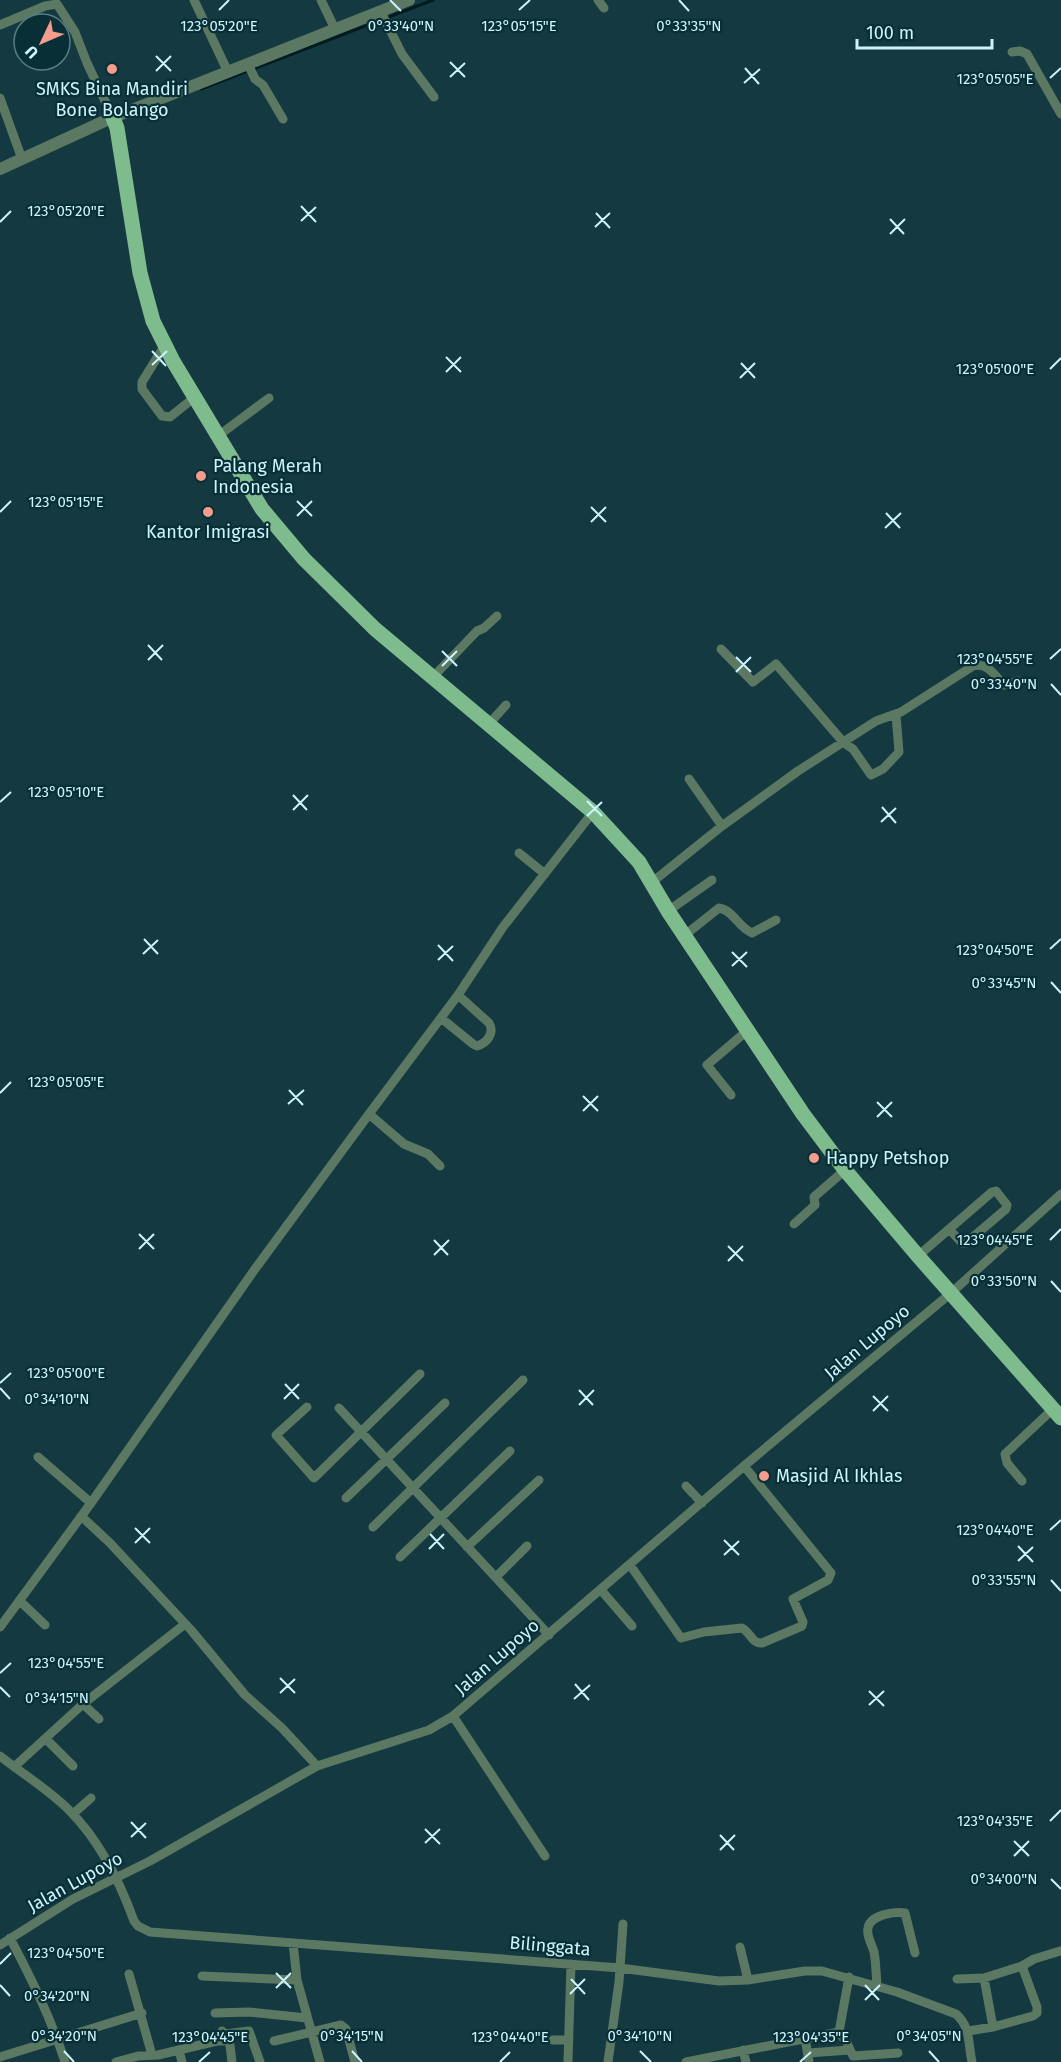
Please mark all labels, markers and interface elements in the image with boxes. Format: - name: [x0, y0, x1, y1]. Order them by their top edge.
- north arrow: [12, 12, 72, 72]
- scale bar: [857, 12, 992, 50]
- text: 123°05'20"E: [180, 17, 258, 35]
- text: 0°33'40"N: [368, 17, 434, 35]
- text: 123°05'15"E: [481, 17, 557, 35]
- text: 0°33'35"N: [656, 17, 722, 35]
- text: 100 m: [866, 22, 914, 44]
- text: U: [21, 42, 42, 62]
- marker: SMKS Bina Mandiri Bone Bolango: [105, 62, 119, 76]
- text: 123°05'05"E: [956, 70, 1034, 88]
- place label: SMKS Bina Mandiri Bone Bolango: [36, 78, 188, 121]
- text: 123°05'20"E: [27, 202, 105, 220]
- text: 123°05'00"E: [956, 360, 1034, 378]
- place label: Palang Merah Indonesia: [213, 455, 322, 498]
- marker: Palang Merah Indonesia: [194, 469, 208, 483]
- text: 123°05'15"E: [28, 493, 104, 511]
- marker: Kantor Imigrasi: [201, 505, 215, 519]
- place label: Kantor Imigrasi: [146, 521, 270, 543]
- text: 123°04'55"E: [957, 650, 1033, 668]
- text: 0°33'40"N: [971, 675, 1037, 693]
- text: 123°05'10"E: [28, 783, 104, 801]
- text: 123°04'50"E: [956, 941, 1034, 959]
- text: 0°33'45"N: [972, 974, 1037, 992]
- text: 123°05'05"E: [27, 1073, 105, 1091]
- place label: Happy Petshop: [826, 1147, 949, 1169]
- marker: Happy Petshop: [807, 1151, 821, 1165]
- text: 123°04'45"E: [957, 1231, 1033, 1249]
- text: 0°33'50"N: [971, 1272, 1037, 1290]
- street label: Jalan Lupoyo: [820, 1300, 914, 1384]
- text: 123°05'00"E: [27, 1364, 105, 1382]
- text: 0°34'10"N: [24, 1390, 90, 1408]
- place label: Masjid Al Ikhlas: [776, 1465, 902, 1487]
- marker: Masjid Al Ikhlas: [757, 1469, 771, 1483]
- text: 123°04'40"E: [956, 1521, 1034, 1539]
- text: 0°33'55"N: [971, 1571, 1037, 1589]
- street label: Jalan Lupoyo: [450, 1614, 544, 1700]
- text: 123°04'55"E: [28, 1654, 104, 1672]
- text: 0°34'15"N: [25, 1689, 89, 1707]
- text: 123°04'35"E: [957, 1812, 1033, 1830]
- street label: Jalan Lupoyo: [24, 1847, 126, 1917]
- text: 0°34'00"N: [971, 1870, 1037, 1888]
- street label: Bilinggata: [509, 1932, 591, 1960]
- text: 123°04'50"E: [27, 1944, 105, 1962]
- text: 0°34'20"N: [24, 1987, 90, 2005]
- text: 0°34'20"N: [31, 2027, 97, 2045]
- text: 0°34'15"N: [320, 2027, 384, 2045]
- text: 0°34'10"N: [607, 2027, 673, 2045]
- text: 0°34'05"N: [896, 2027, 962, 2045]
- text: 123°04'45"E: [172, 2028, 248, 2046]
- text: 123°04'40"E: [471, 2028, 549, 2046]
- text: 123°04'35"E: [773, 2028, 849, 2046]

